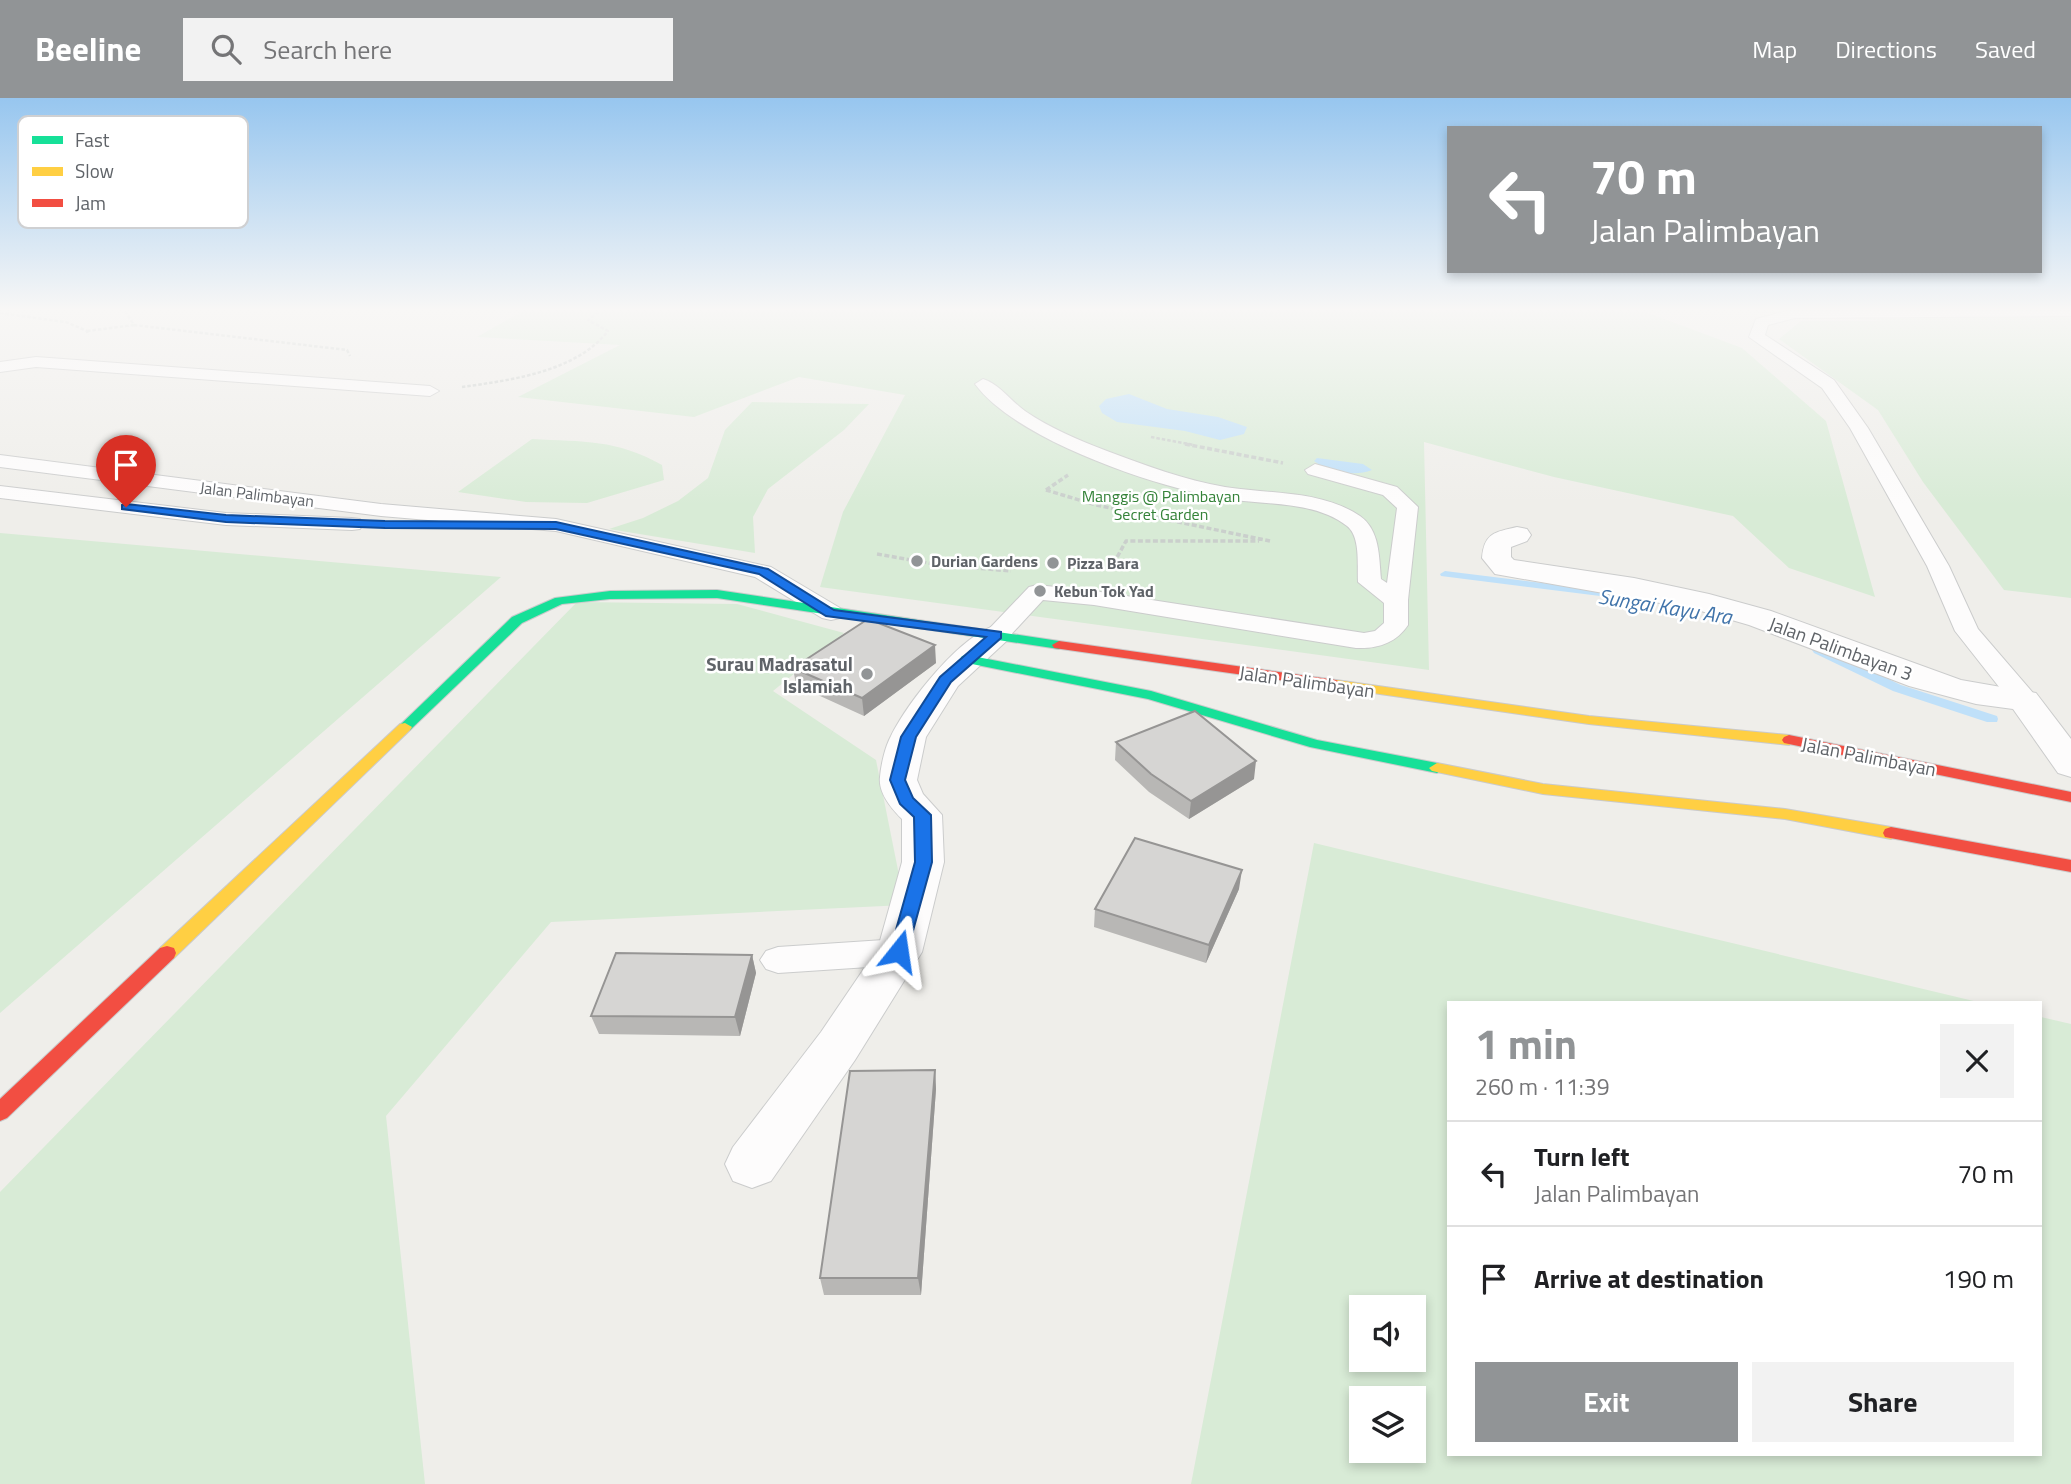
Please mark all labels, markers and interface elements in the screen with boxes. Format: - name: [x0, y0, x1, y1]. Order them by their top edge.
- search box: [183, 18, 673, 81]
- text: Beeline: [35, 24, 141, 74]
- icon: search: [207, 30, 245, 68]
- text: Search here: [263, 30, 392, 69]
- text: Map: [1752, 31, 1797, 67]
- text: Directions: [1835, 31, 1937, 67]
- text: Saved: [1975, 31, 2036, 67]
- legend: [18, 116, 248, 228]
- text: Fast: [75, 125, 110, 154]
- text: 70 m: [1590, 138, 1697, 213]
- icon: left: [1475, 154, 1566, 245]
- text: Slow: [75, 156, 114, 185]
- text: Jam: [75, 188, 106, 217]
- text: Jalan Palimbayan: [1590, 206, 1820, 254]
- pin: [96, 435, 156, 507]
- icon: arrive: [107, 446, 145, 484]
- street label: Jalan Palimbayan: [198, 475, 316, 513]
- park label: Manggis @ Palimbayan Secret Garden: [1082, 484, 1240, 526]
- place label: Durian Gardens: [931, 549, 1038, 573]
- place label: Pizza Bara: [1067, 551, 1139, 575]
- marker: Durian Gardens: [909, 553, 925, 569]
- marker: Pizza Bara: [1045, 555, 1061, 571]
- place label: Kebun Tok Yad: [1054, 579, 1154, 603]
- water label: Sungai Kayu Ara: [1596, 580, 1736, 633]
- marker: Kebun Tok Yad: [1032, 583, 1048, 599]
- street label: Jalan Palimbayan 3: [1765, 608, 1917, 688]
- place label: Surau Madrasatul Islamiah: [706, 649, 853, 700]
- street label: Jalan Palimbayan: [1237, 657, 1377, 705]
- marker: Surau Madrasatul Islamiah: [859, 666, 875, 682]
- street label: Jalan Palimbayan: [1799, 729, 1939, 783]
- position arrow: [862, 914, 936, 988]
- text: 1 min: [1475, 1011, 1577, 1075]
- button: close: [1940, 1024, 2014, 1098]
- text: 260 m · 11:39: [1475, 1069, 1610, 1104]
- text: Turn left: [1534, 1137, 1629, 1176]
- text: 70 m: [1957, 1154, 2014, 1193]
- icon: left: [1475, 1155, 1513, 1193]
- text: Jalan Palimbayan: [1534, 1176, 1699, 1211]
- text: Arrive at destination: [1534, 1259, 1764, 1298]
- text: 190 m: [1943, 1259, 2014, 1298]
- icon: arrive: [1475, 1260, 1513, 1298]
- map controls: [1349, 1295, 1426, 1463]
- button: sound: [1349, 1295, 1426, 1372]
- button: Exit: [1475, 1362, 1738, 1442]
- button: Share: [1752, 1362, 2014, 1442]
- button: layers: [1349, 1386, 1426, 1463]

